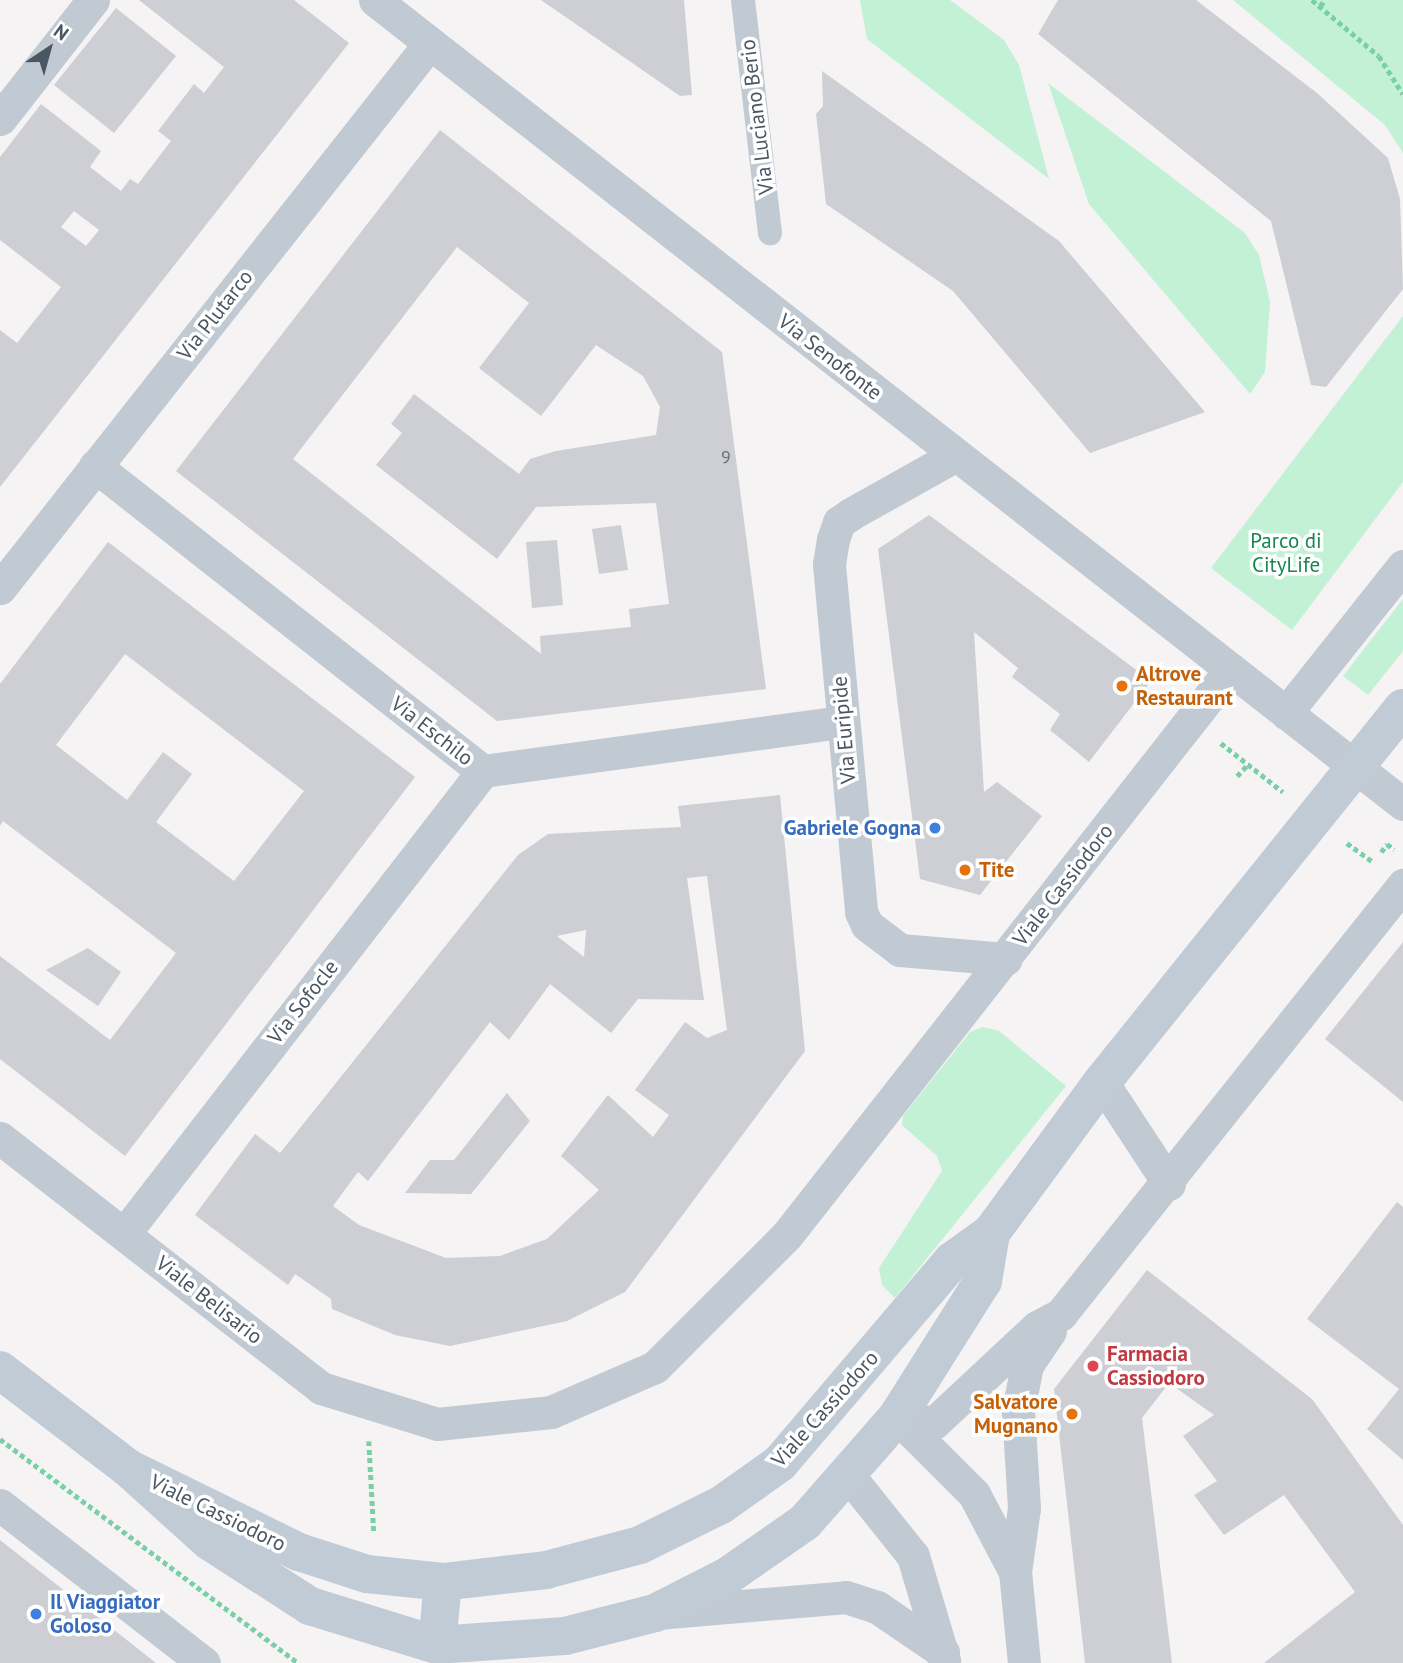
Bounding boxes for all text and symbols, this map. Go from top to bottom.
north arrow [14,14,84,84]
text: N [49,19,73,45]
street label: Via Luciano Berio [735,38,779,196]
street label: Via Plutarco [172,265,258,365]
street label: Via Senofonte [773,309,887,405]
house number: 9 [721,446,731,468]
park label: Parco di CityLife [1250,528,1322,578]
place label: Altrove Restaurant [1136,661,1233,711]
street label: Via Euripide [827,675,861,785]
marker: Altrove Restaurant [1114,678,1130,694]
street label: Via Eschilo [386,691,478,771]
place label: Gabriele Gogna [784,815,921,841]
street label: Viale Cassiodoro [1008,819,1118,951]
marker: Gabriele Gogna [927,820,943,836]
place label: Tite [979,857,1014,883]
marker: Tite [957,862,973,878]
street label: Via Sofocle [262,955,344,1049]
street label: Viale Belisario [151,1251,267,1349]
place label: Farmacia Cassiodoro [1107,1341,1205,1391]
street label: Viale Cassiodoro [766,1346,884,1472]
marker: Farmacia Cassiodoro [1085,1358,1101,1374]
place label: Salvatore Mugnano [973,1389,1058,1439]
marker: Salvatore Mugnano [1064,1406,1080,1422]
street label: Viale Cassiodoro [146,1469,290,1557]
place label: Il Viaggiator Goloso [50,1589,161,1639]
marker: Il Viaggiator Goloso [28,1606,44,1622]

